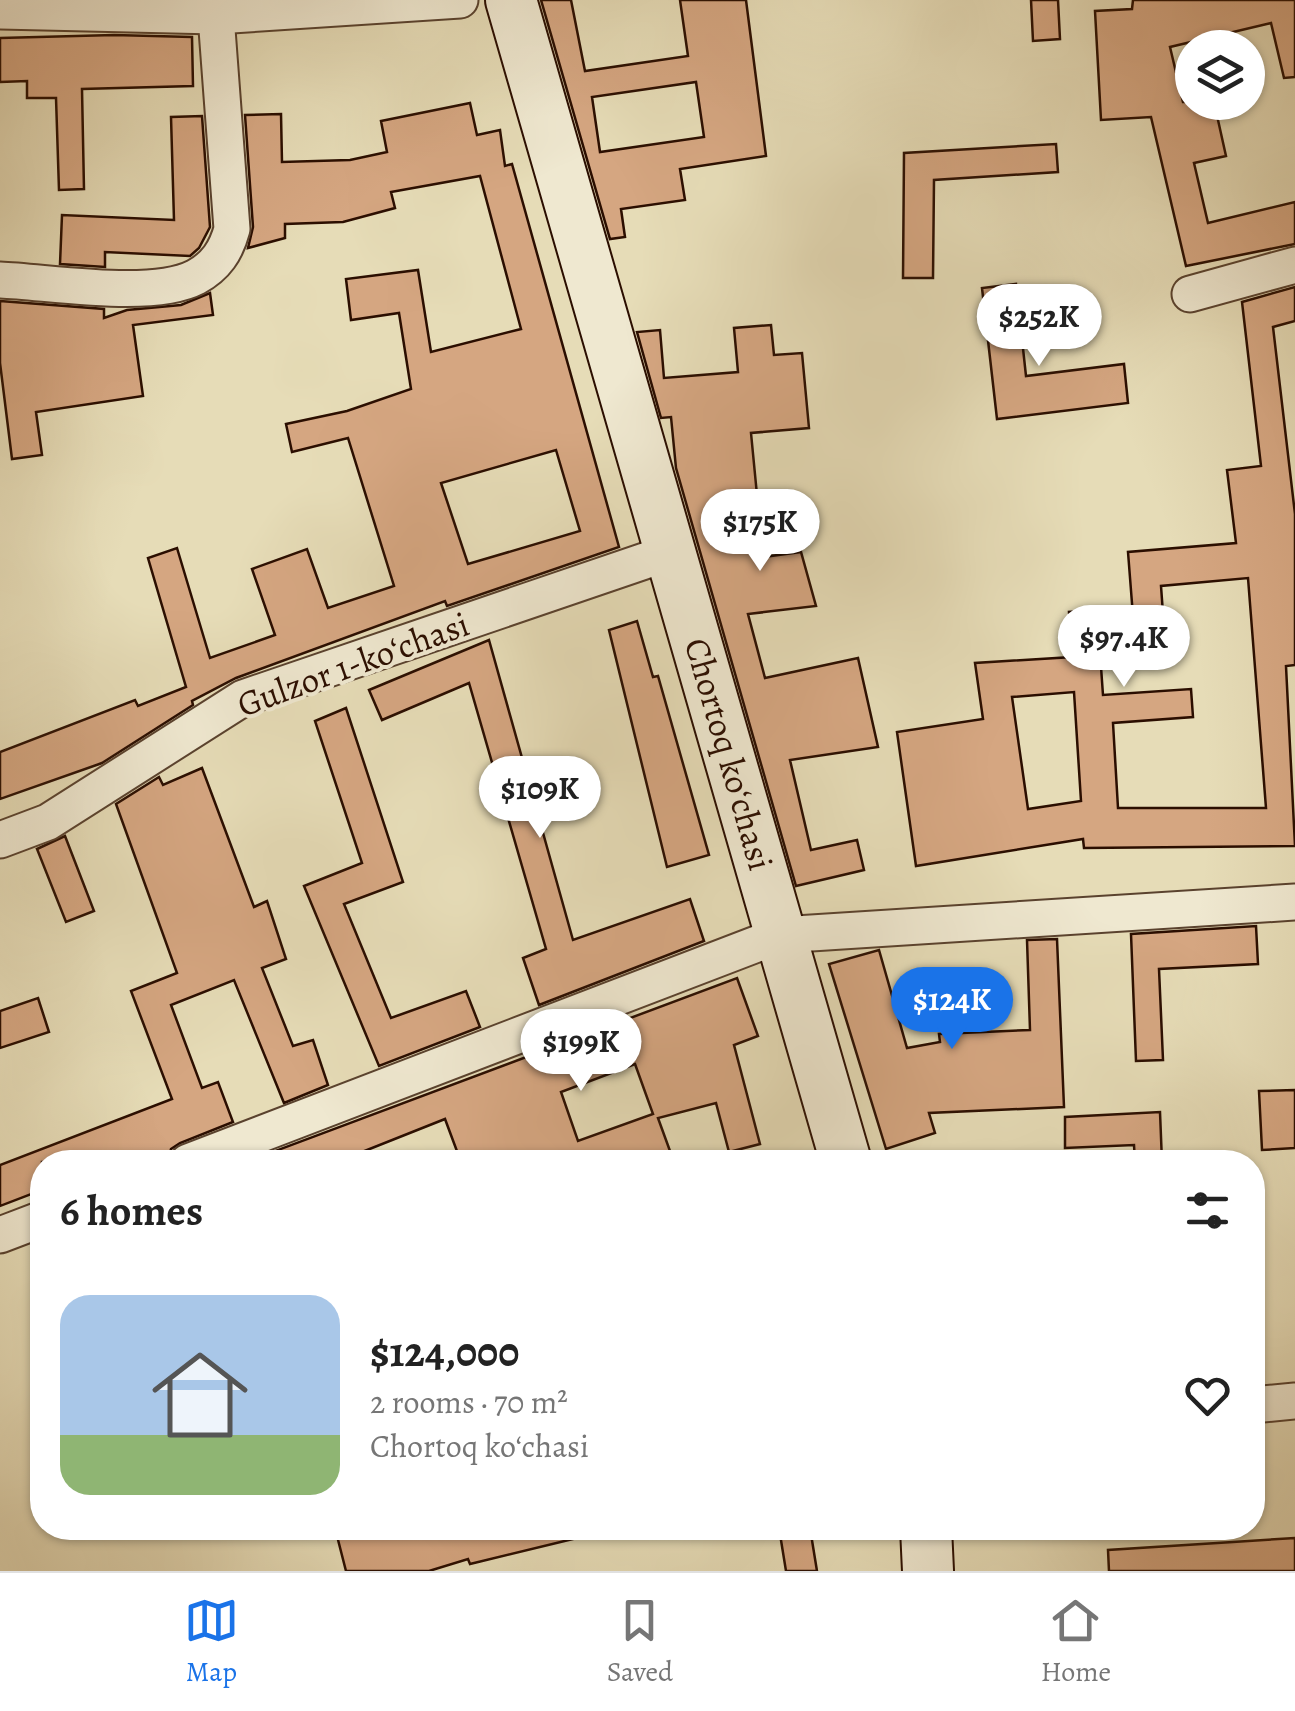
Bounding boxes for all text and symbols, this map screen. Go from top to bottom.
map controls [1175,30,1265,120]
button: layers [1175,30,1265,120]
pin: $252K [969,284,1109,369]
text: $252K [999,294,1079,338]
pin: $175K [690,489,830,574]
text: $175K [723,499,797,543]
street label: Gulzor 1-koʻchasi [230,600,476,728]
pin: $97.4K [1043,605,1205,690]
text: $97.4K [1080,615,1168,659]
street label: Chortoq koʻchasi [673,632,785,876]
pin: $109K [470,756,610,841]
text: $109K [501,766,579,810]
pin: $124K [882,967,1022,1052]
text: $124K [913,977,991,1021]
pin: $199K [511,1009,651,1094]
text: $199K [542,1019,620,1063]
text: 6 homes [60,1182,203,1239]
icon: filters [1180,1183,1235,1238]
text: $124,000 [370,1323,519,1380]
icon: home [140,1335,260,1455]
icon: heart [1180,1368,1235,1423]
text: 2 rooms · 70 m² [370,1380,568,1424]
text: Chortoq koʻchasi [370,1424,589,1468]
tab: Map [184,1593,239,1691]
tab: Saved [607,1593,673,1691]
tab: Home [1041,1593,1111,1691]

